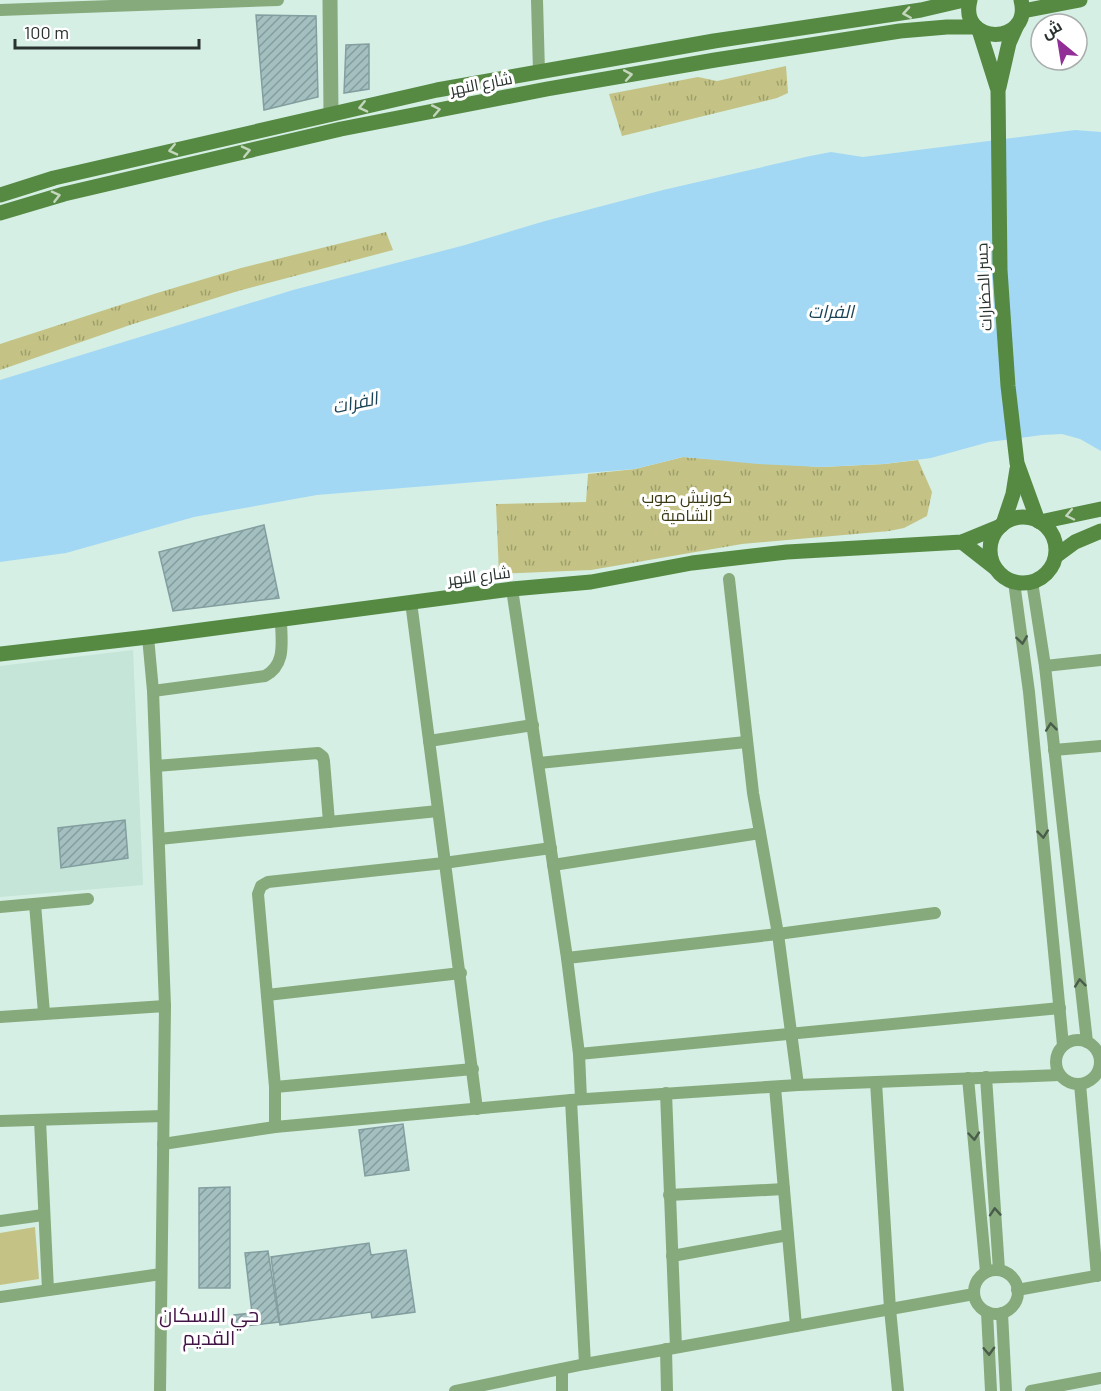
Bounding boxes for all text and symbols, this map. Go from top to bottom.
one-way arrow [902,6,912,18]
scale bar [15,12,200,50]
north arrow [1029,12,1089,72]
text: ش [1038,15,1065,43]
text: 100 m [24,21,69,43]
street label: شارع النهر [447,68,514,101]
one-way arrow [623,69,633,82]
one-way arrow [359,100,369,113]
one-way arrow [431,104,441,117]
one-way arrow [168,143,178,156]
one-way arrow [240,145,250,158]
one-way arrow [50,191,61,203]
street label: جسر الحضارات [971,242,996,332]
water label: الفرات [808,300,856,322]
water label: الفرات [330,386,382,418]
park label: كورنيش صوب الشامية [642,487,732,525]
one-way arrow [1066,508,1076,521]
street label: شارع النهر [446,562,512,591]
one-way arrow [1015,635,1027,645]
one-way arrow [1046,722,1058,732]
one-way arrow [1036,829,1049,838]
one-way arrow [1074,979,1087,988]
one-way arrow [967,1132,980,1141]
one-way arrow [989,1207,1002,1216]
district label: حي الاسكان القديم [159,1302,259,1352]
one-way arrow [983,1347,996,1356]

